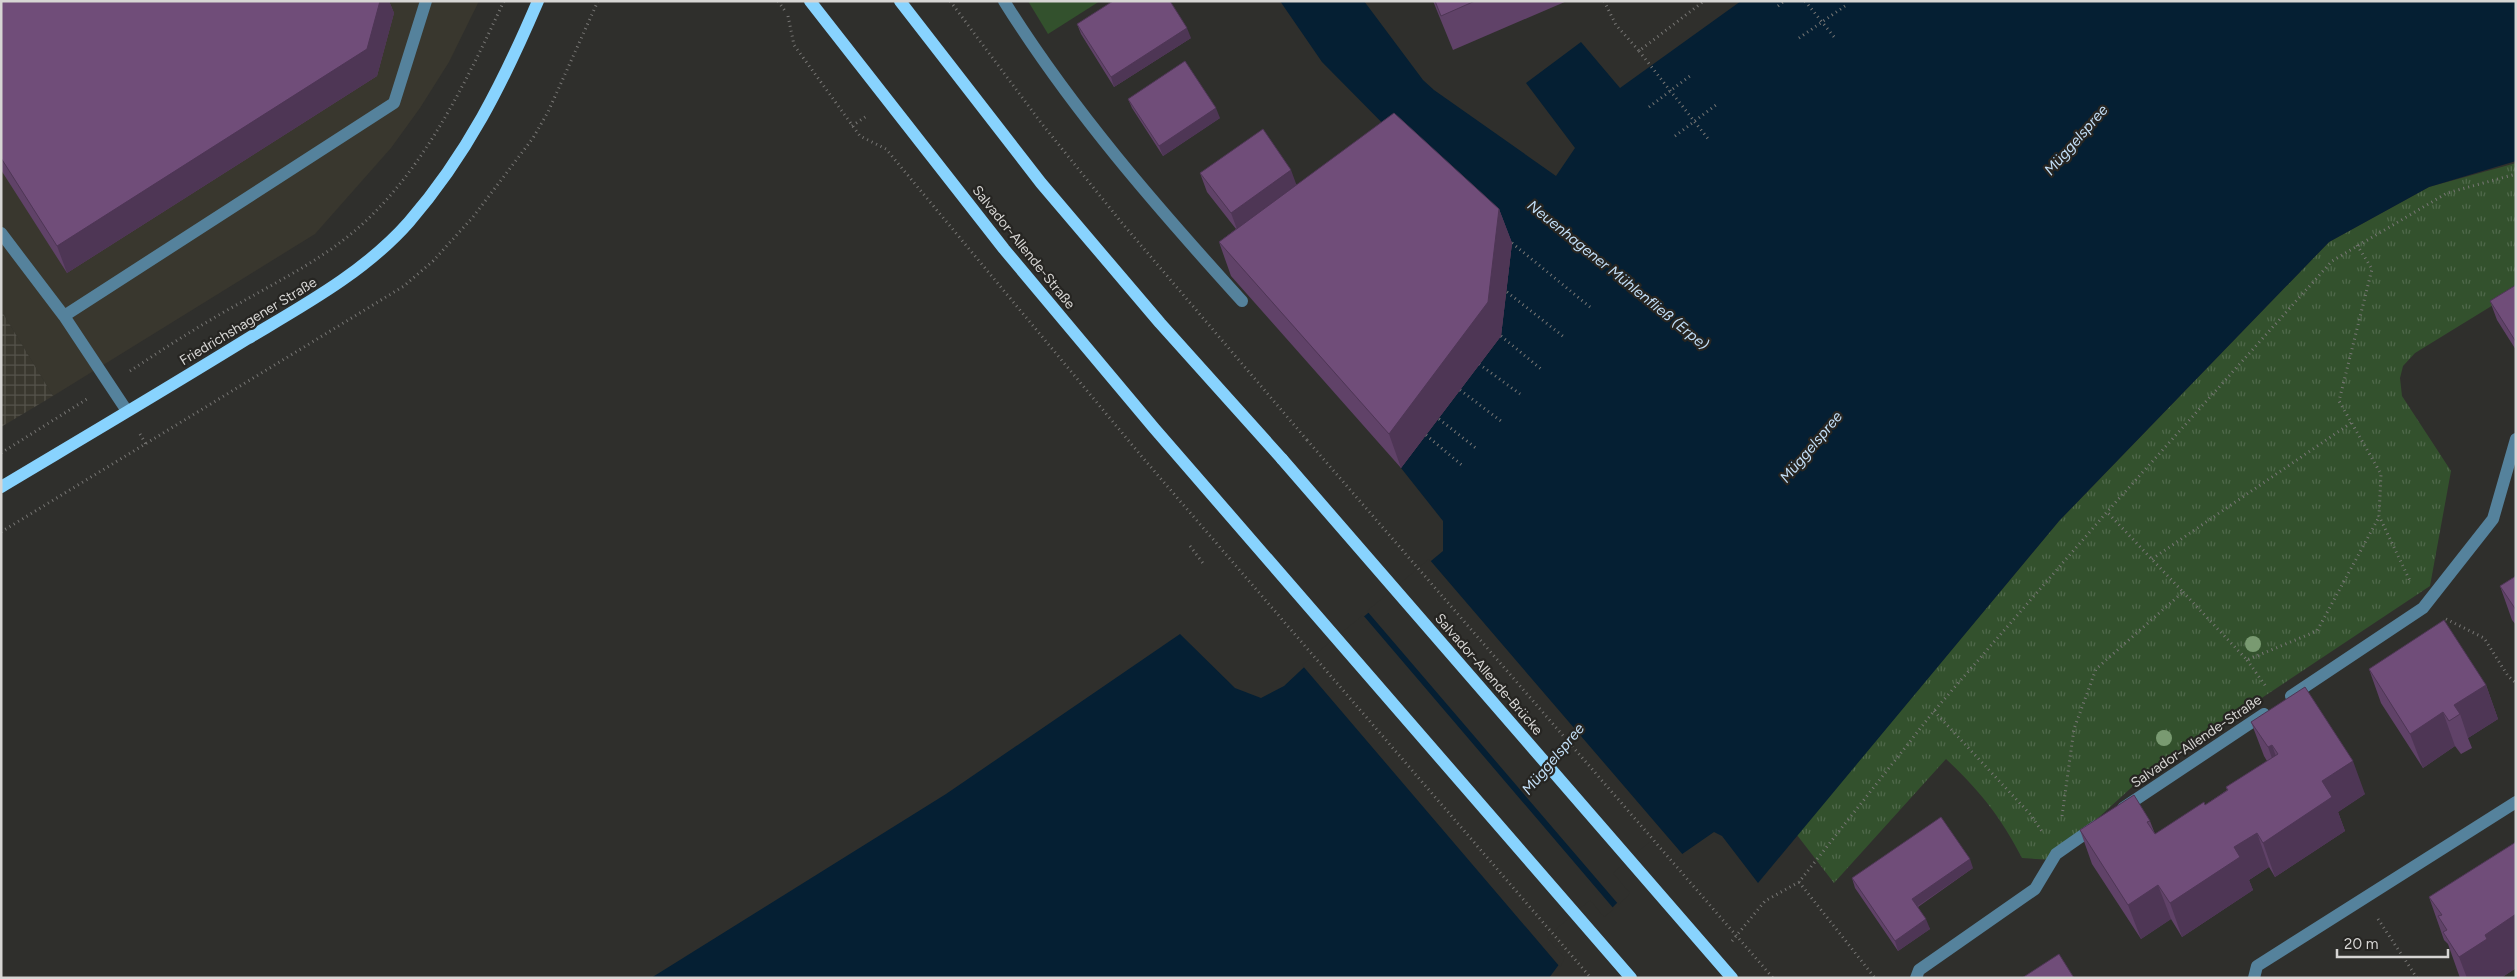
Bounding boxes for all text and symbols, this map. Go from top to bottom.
water label: Müggelspree [2040,101,2112,179]
street label: Salvador-Allende-Straße [969,182,1079,313]
water label: Neuenhagener Mühlenfließ (Erpe) [1524,196,1712,354]
street label: Friedrichshagener Straße [177,274,320,369]
water label: Müggelspree [1776,408,1846,486]
street label: Salvador-Allende-Brücke [1431,610,1546,739]
street label: Salvador-Allende-Straße [2128,691,2265,792]
water label: Müggelspree [1518,720,1588,798]
scale bar [2337,926,2448,958]
text: 20 m [2344,935,2378,953]

